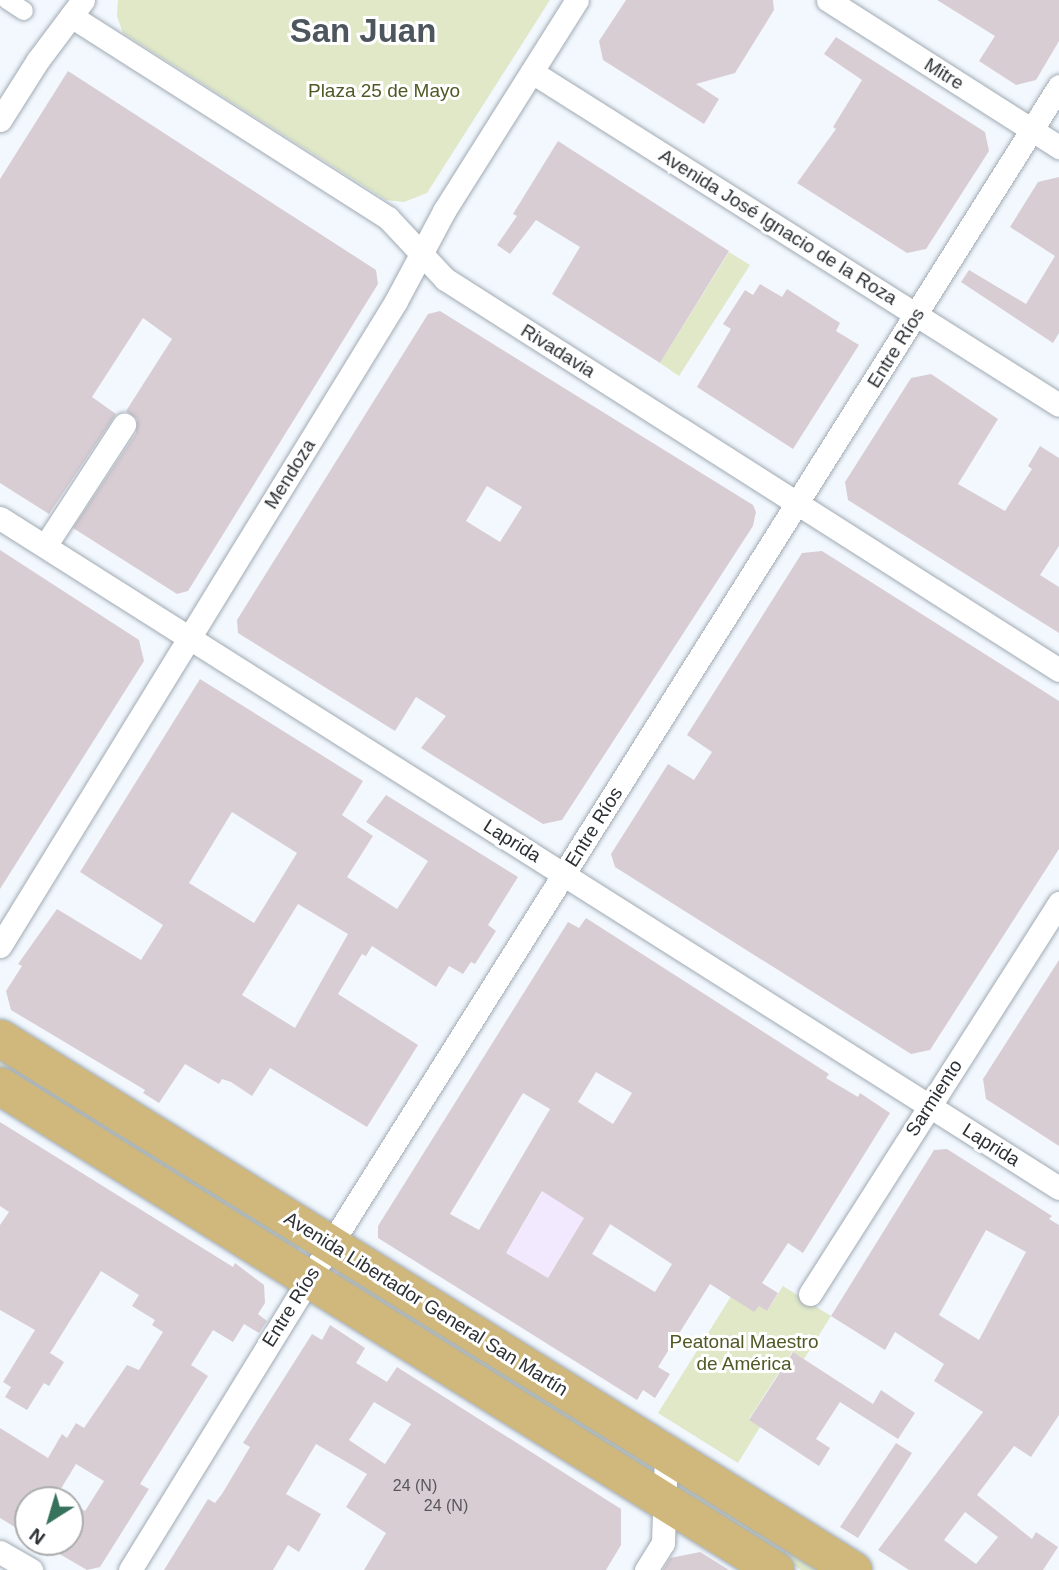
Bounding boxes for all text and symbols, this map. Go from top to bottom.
district label: San Juan [290,11,436,51]
street label: Mitre [920,53,968,95]
park label: Plaza 25 de Mayo [308,80,460,102]
street label: Avenida José Ignacio de la Roza [655,144,901,310]
street label: Entre Ríos [863,304,929,392]
street label: Rivadavia [517,319,599,383]
street label: Mendoza [260,435,320,513]
street label: Entre Ríos [561,783,627,871]
street label: Laprida [479,815,545,867]
street label: Sarmiento [901,1055,967,1141]
street label: Laprida [958,1119,1024,1171]
street label: Avenida Libertador General San Martín [280,1207,572,1401]
street label: Entre Ríos [258,1263,324,1351]
park label: Peatonal Maestro de América [670,1331,818,1375]
house number: 24 (N) [393,1476,437,1496]
north arrow [14,1486,84,1556]
house number: 24 (N) [424,1496,468,1516]
text: N [25,1524,49,1549]

